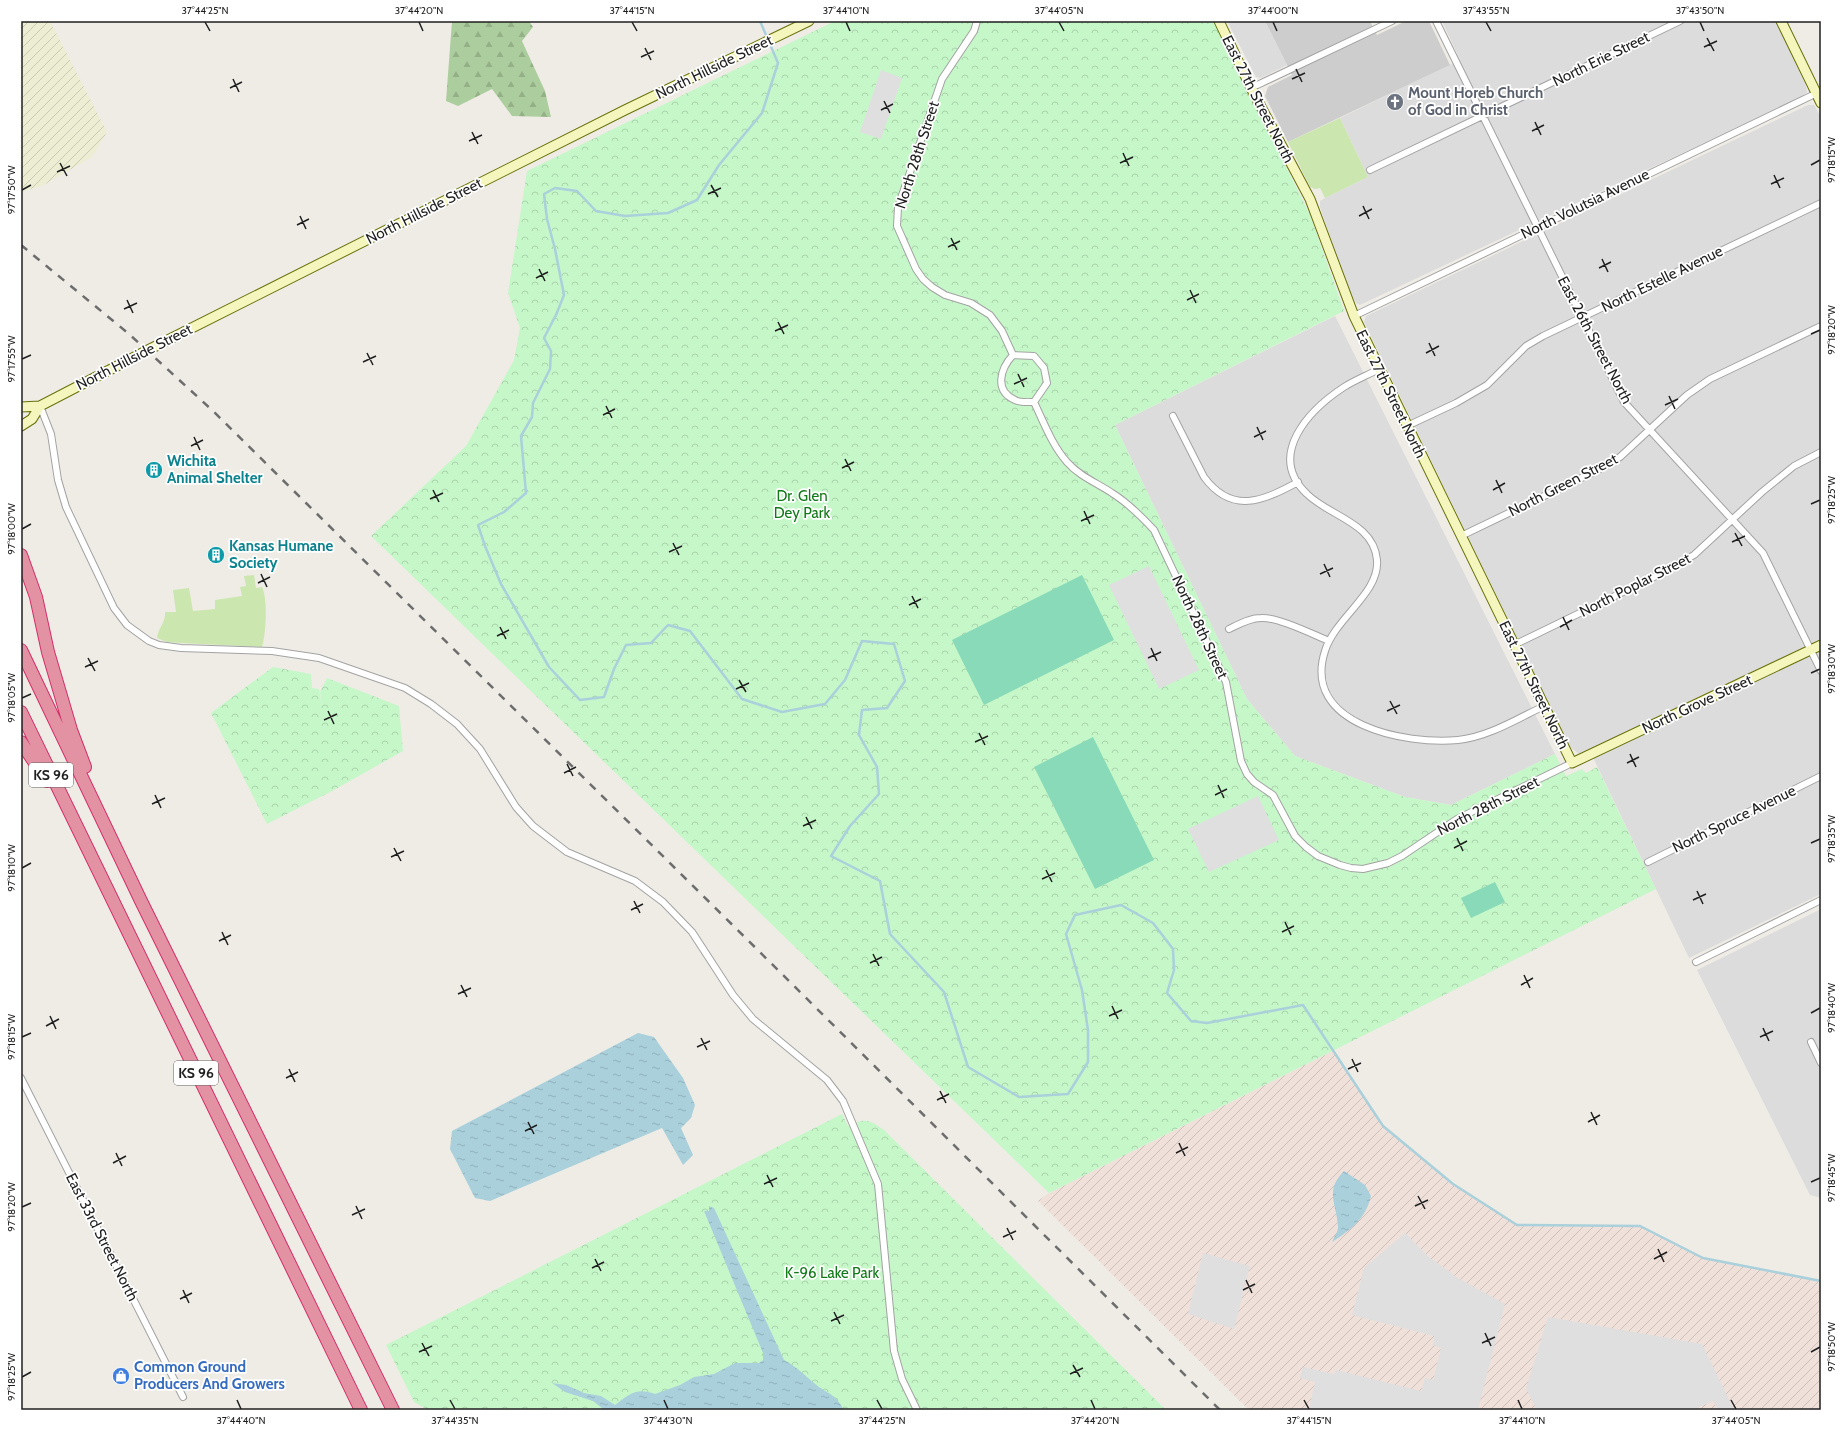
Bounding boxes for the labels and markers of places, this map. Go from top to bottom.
place label: Mount Horeb Church of God in Christ [1408,84,1543,119]
church icon: Mount Horeb Church of God in Christ [1385,92,1405,112]
place label: Wichita Animal Shelter [167,452,262,487]
building icon: Wichita Animal Shelter [144,460,164,480]
place label: Kansas Humane Society [229,537,333,572]
building icon: Kansas Humane Society [206,545,226,565]
place label: Common Ground Producers And Growers [134,1358,285,1393]
shop icon: Common Ground Producers And Growers [111,1366,131,1386]

